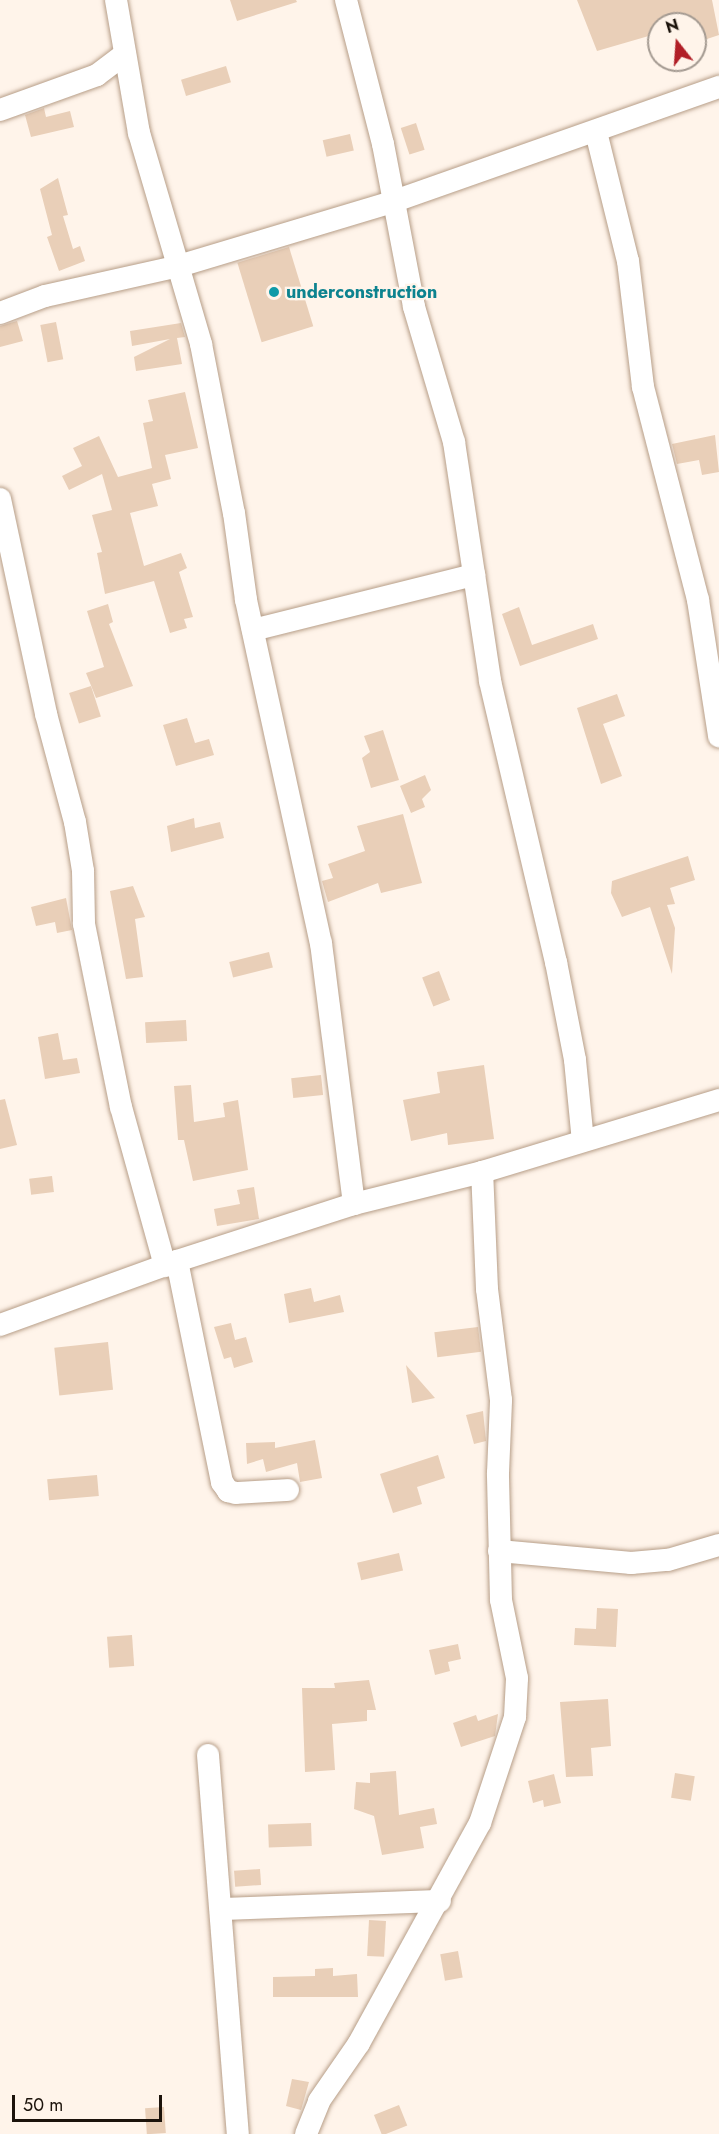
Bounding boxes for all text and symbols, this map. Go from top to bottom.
north arrow [647,12,707,72]
text: N [663,13,682,39]
place label: underconstruction [286,281,437,303]
marker: underconstruction [267,285,281,299]
scale bar [15,2083,165,2121]
text: 50 m [23,2092,63,2118]

